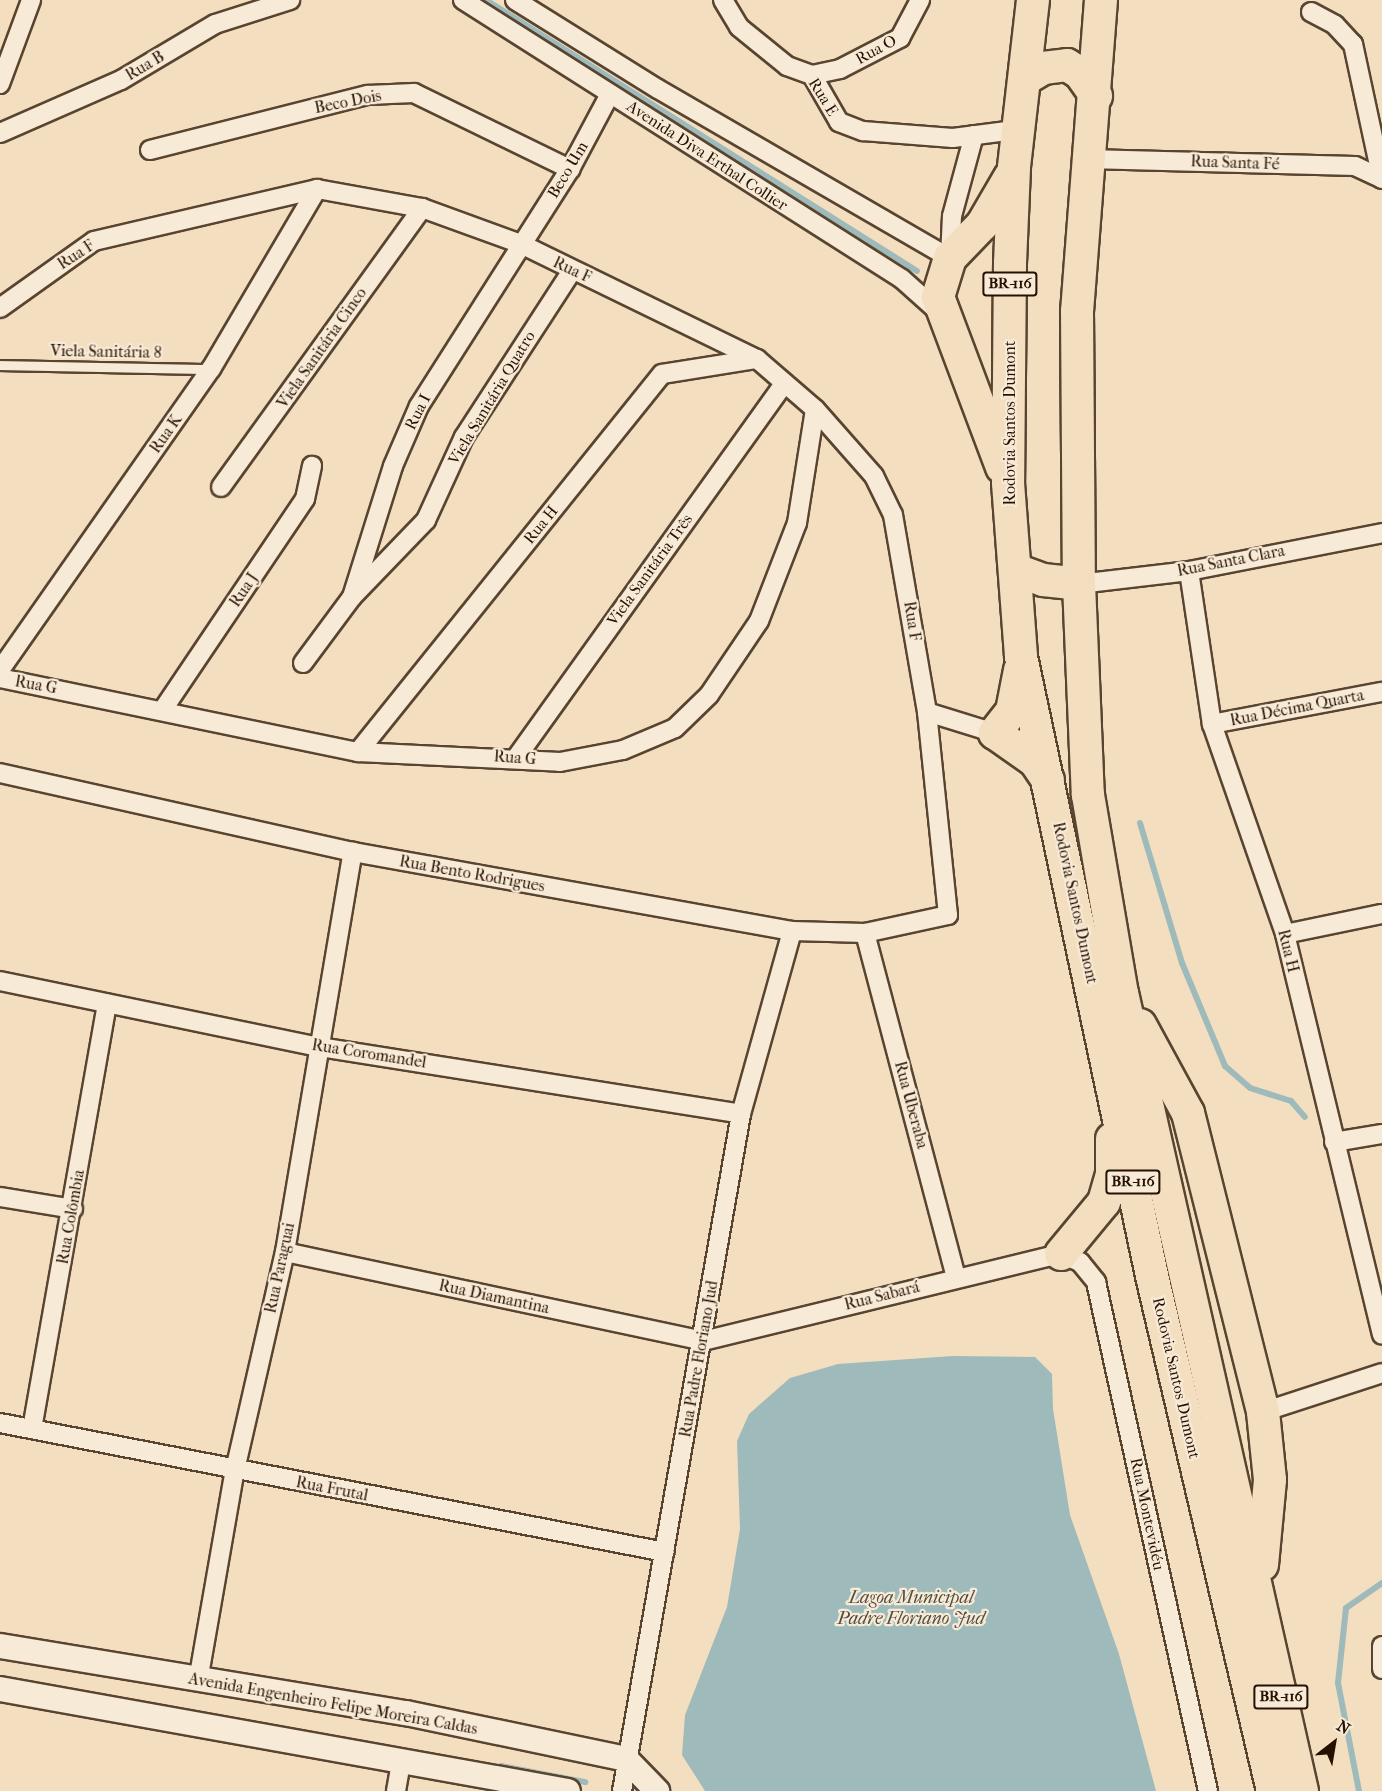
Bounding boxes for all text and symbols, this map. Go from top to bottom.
street label: Rua O [852,31,900,69]
street label: Rua B [122,47,168,85]
street label: Rua E [804,75,842,119]
street label: Beco Dois [313,86,383,118]
street label: Avenida Diva Erthal Collier [623,97,791,215]
street label: Beco Um [544,138,592,202]
street label: Rua Santa Fé [1190,152,1280,174]
street label: Rua F [54,236,98,274]
street label: Rua F [550,253,594,287]
road number: BR-116 [982,272,1038,296]
street label: Viela Sanitária Cinco [273,284,371,412]
street label: Viela Sanitária Quatro [445,328,539,468]
street label: Rodovia Santos Dumont [1000,340,1020,506]
street label: Viela Sanitária 8 [50,341,162,363]
street label: Rua I [401,391,435,433]
street label: Rua K [146,411,186,457]
street label: Rua H [520,502,562,548]
street label: Viela Sanitária Três [603,510,697,630]
street label: Rua Santa Clara [1175,541,1287,581]
street label: Rua J [226,569,262,611]
street label: Rua F [899,600,925,642]
street label: Rua G [13,672,59,698]
street label: Rua Décima Quarta [1228,686,1366,730]
street label: Rua G [493,747,537,769]
street label: Rodovia Santos Dumont [1048,820,1102,986]
street label: Rua Bento Rodrigues [398,852,546,896]
street label: Rua H [1273,927,1303,975]
street label: Rua Coromandel [310,1035,428,1073]
street label: Rua Uberaba [890,1059,932,1151]
street label: Rua Colômbia [53,1168,89,1266]
road number: BR-116 [1104,1170,1162,1194]
street label: Rua Paraguai [261,1221,299,1315]
street label: Rua Diamantina [437,1276,551,1318]
street label: Rua Sabará [842,1277,922,1315]
street label: Rua Padre Floriano Jud [676,1279,722,1439]
street label: Rodovia Santos Dumont [1148,1295,1204,1461]
street label: Rua Montevidéu [1126,1456,1168,1572]
street label: Rua Frutal [294,1473,370,1505]
water label: Lagoa Municipal Padre Floriano Jud [837,1588,985,1630]
street label: Avenida Engenheiro Felipe Moreira Caldas [187,1669,479,1739]
road number: BR-116 [1252,1685,1310,1709]
north arrow [1304,1713,1364,1773]
text: N [1333,1716,1354,1738]

